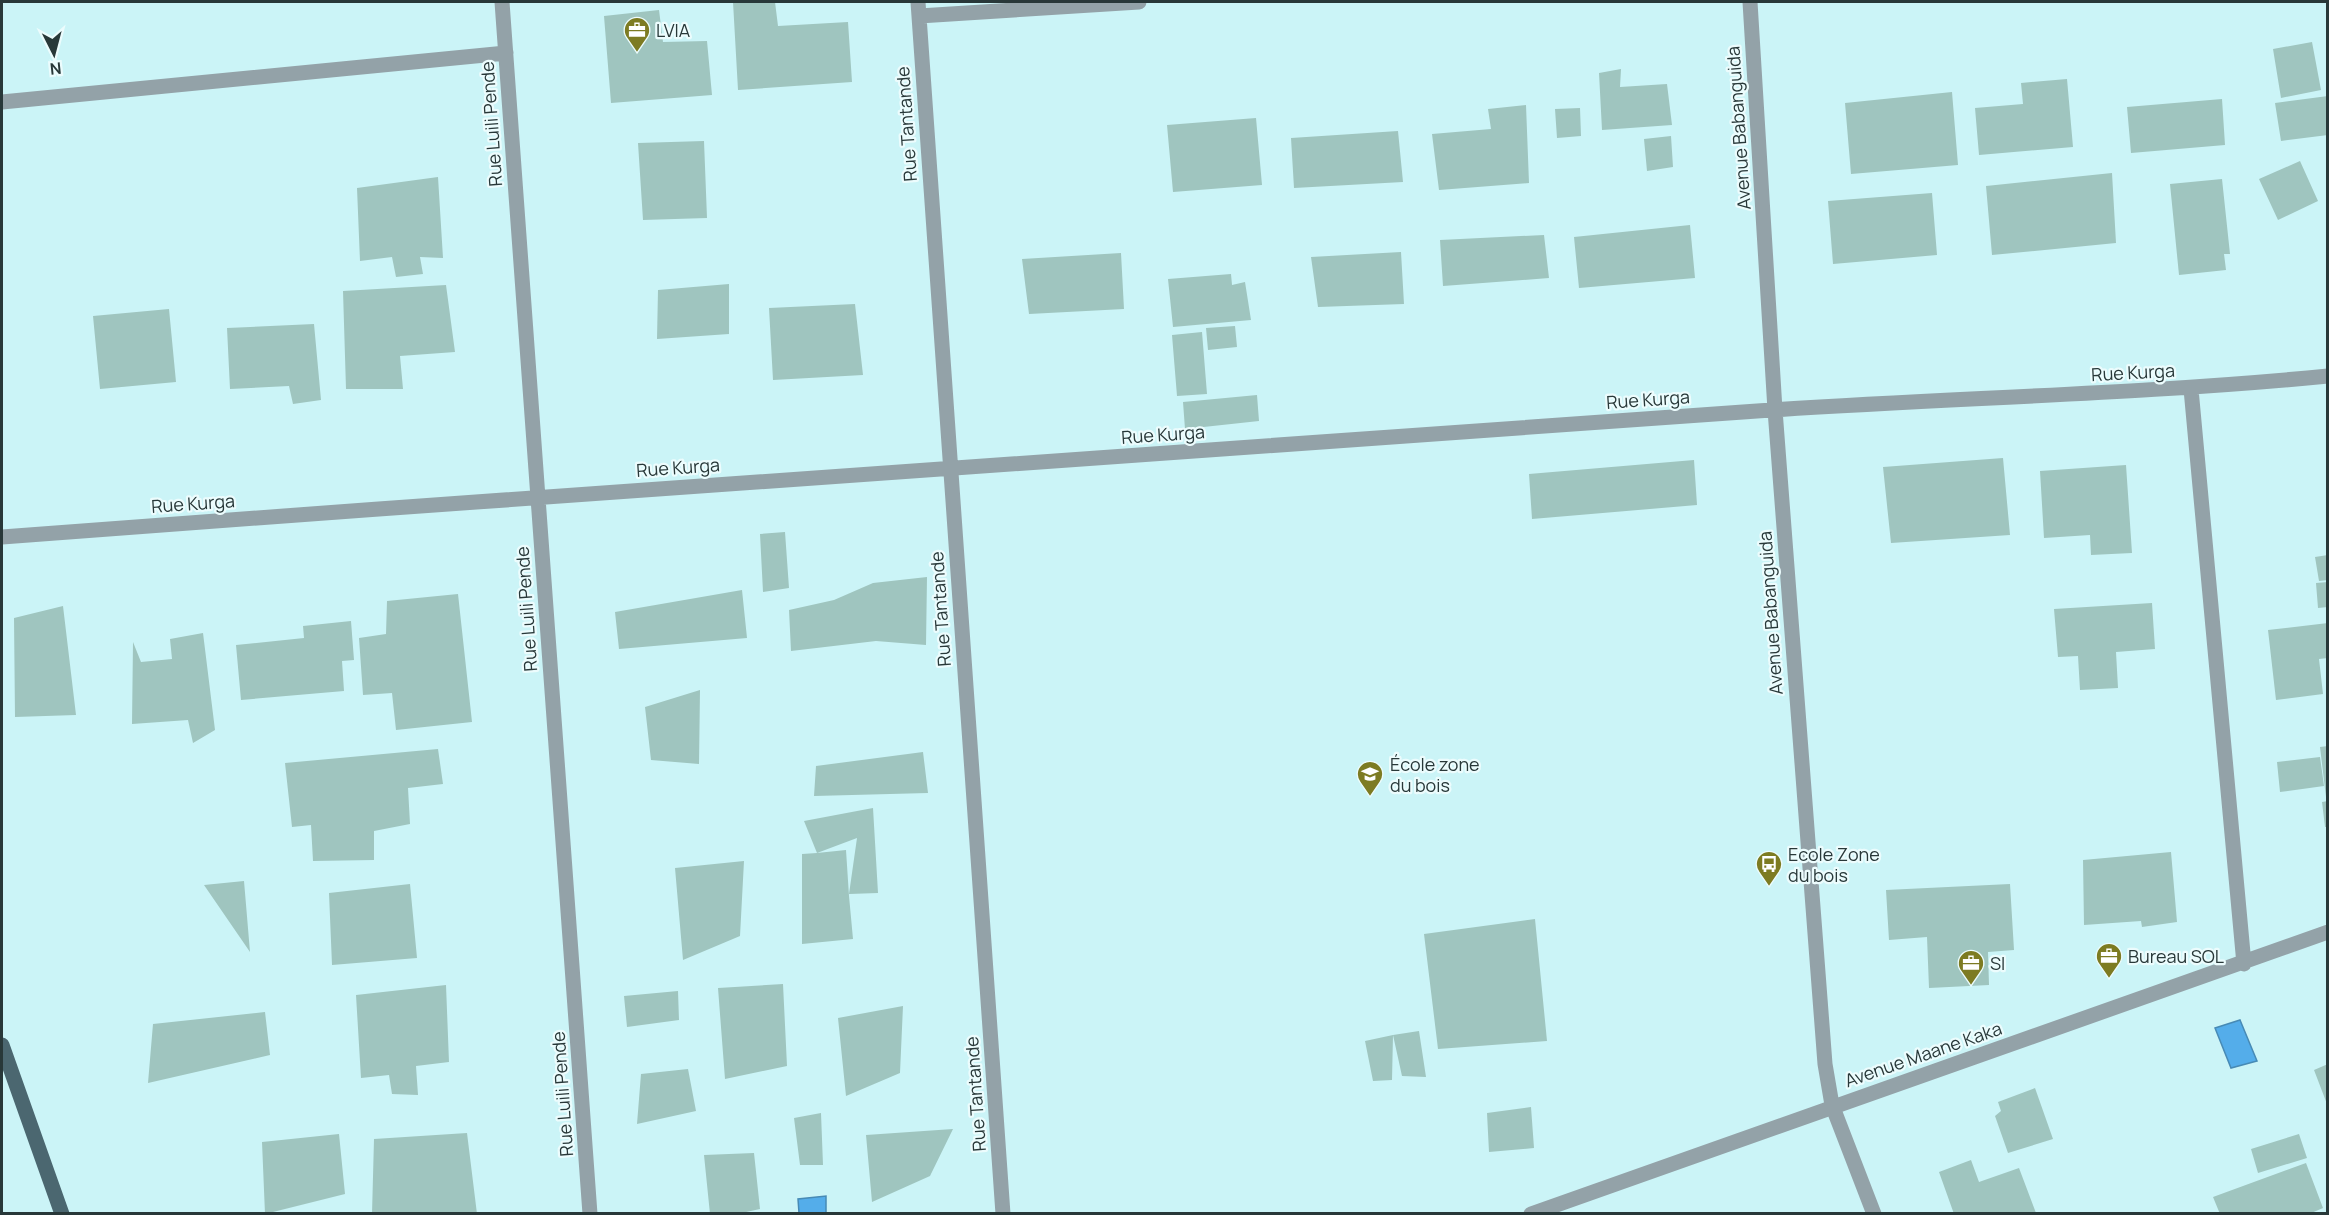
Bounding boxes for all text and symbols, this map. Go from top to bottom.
office icon: LVIA [622,15,652,53]
place label: LVIA [656,18,691,42]
north arrow [24,24,84,84]
street label: Avenue Babanguida [1720,45,1756,211]
text: N [49,57,62,80]
street label: Rue Luili Pende [475,61,507,187]
street label: Rue Tantande [890,66,922,182]
street label: Rue Kurga [2091,358,2175,386]
street label: Rue Kurga [1605,384,1691,414]
street label: Rue Kurga [1120,419,1206,449]
street label: Rue Kurga [635,452,721,482]
street label: Rue Kurga [150,488,236,518]
street label: Avenue Babanguida [1752,530,1788,696]
street label: Rue Luili Pende [510,546,542,672]
street label: Rue Tantande [924,551,956,667]
place label: École zone du bois [1390,752,1480,797]
school or university icon: École zone du bois [1355,759,1385,797]
place label: Ecole Zone du bois [1788,842,1880,887]
bus stop icon: Ecole Zone du bois [1754,849,1784,887]
office icon: Bureau SOL [2094,941,2124,979]
place label: Bureau SOL [2128,944,2224,968]
office icon: SI [1956,948,1986,986]
place label: SI [1990,951,2005,975]
street label: Avenue Maane Kaka [1841,1016,2005,1092]
street label: Rue Luili Pende [546,1031,578,1157]
street label: Rue Tantande [959,1036,991,1152]

